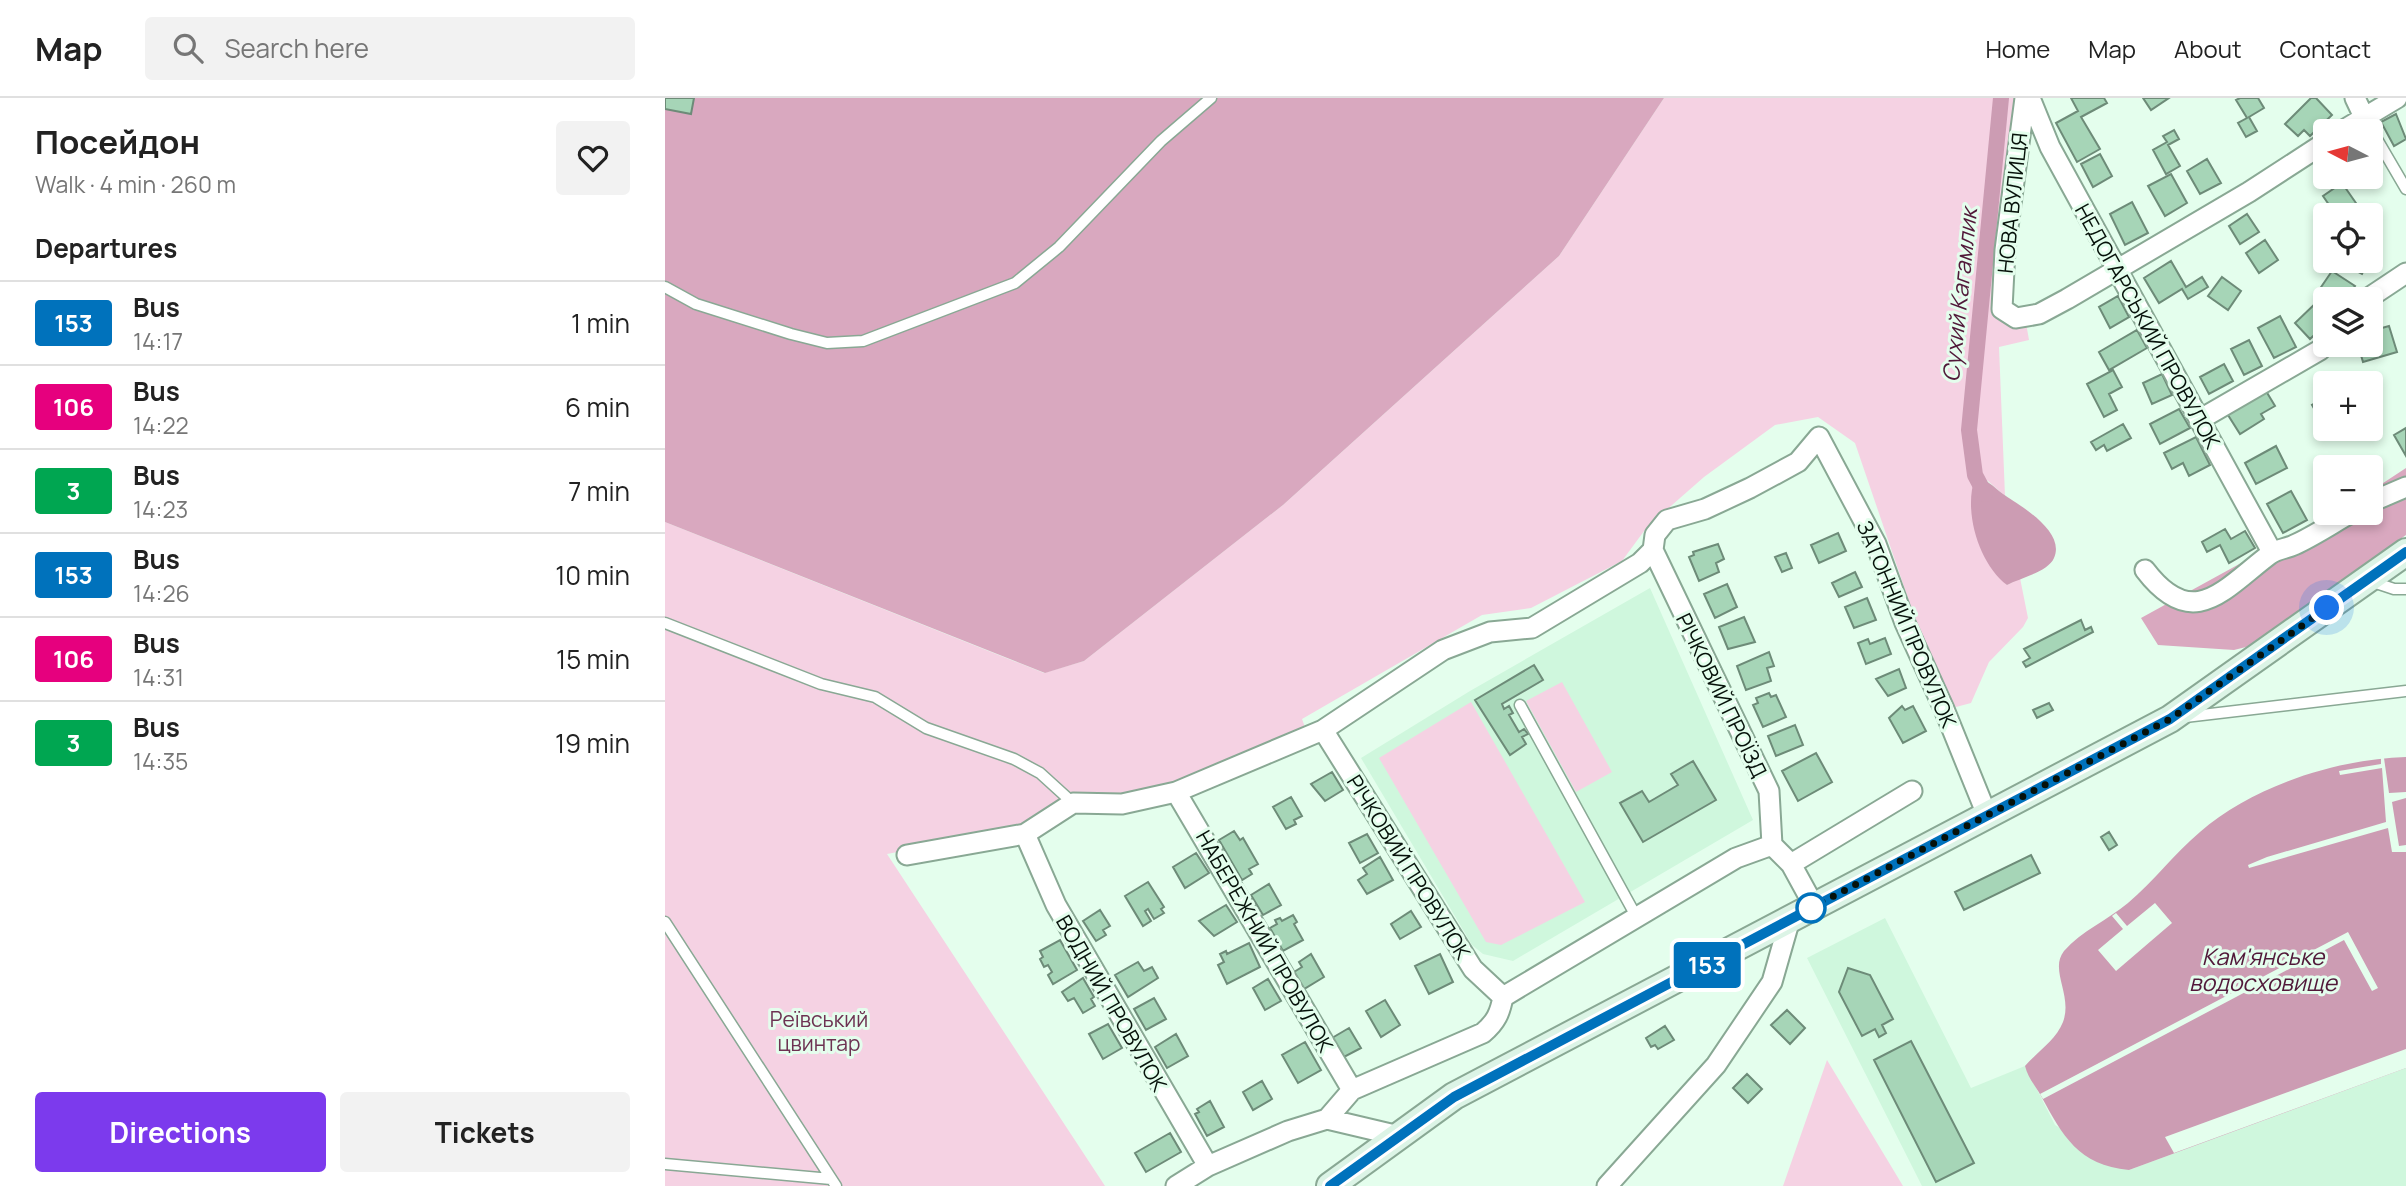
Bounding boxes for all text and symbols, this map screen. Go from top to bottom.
search box [145,17,635,80]
text: Map [35,26,103,71]
icon: search [169,29,207,67]
text: Search here [225,30,369,66]
text: Home [1985,32,2050,65]
text: Map [2088,32,2136,65]
text: About [2174,32,2242,65]
text: Contact [2280,32,2371,65]
text: Посейдон [35,119,200,164]
north arrow [2313,119,2383,189]
map controls [2313,119,2383,525]
button: heart [556,121,630,195]
street label: НОВА ВУЛИЦЯ [1991,131,2033,275]
text: Walk · 4 min · 260 m [35,168,236,200]
street label: НЕДОГАРСЬКИЙ ПРОВУЛОК [2069,199,2227,454]
water label: Сухий Кагамлик [1934,203,1984,383]
button: locate [2313,203,2383,273]
text: Departures [35,230,177,266]
button: layers [2313,287,2383,357]
text: Bus [133,289,180,325]
text: 1 min [571,305,630,341]
text: 153 [54,306,93,339]
text: 14:17 [133,325,183,357]
button: + [2313,371,2383,441]
text: Bus [133,373,180,409]
text: 6 min [565,389,630,425]
text: 106 [53,390,94,423]
text: 14:22 [133,409,189,441]
button: − [2313,455,2383,525]
text: Bus [133,457,180,493]
text: 7 min [568,473,630,509]
text: 3 [67,474,80,507]
text: 14:23 [133,493,188,525]
street label: ЗАТОННИЙ ПРОВУЛОК [1851,516,1964,732]
text: Bus [133,541,180,577]
text: 10 min [555,557,630,593]
text: 153 [54,558,93,591]
text: 14:26 [133,577,190,609]
your location [2309,590,2344,625]
street label: РІЧКОВИЙ ПРОЇЗД [1670,608,1774,782]
text: Bus [133,625,180,661]
text: 15 min [556,641,630,677]
text: 106 [53,642,94,675]
text: 14:31 [133,661,184,693]
text: Bus [133,709,180,745]
text: 19 min [555,725,630,761]
text: 3 [67,726,80,759]
text: 14:35 [133,745,188,777]
street label: РІЧКОВИЙ ПРОВУЛОК [1341,769,1477,965]
street label: НАБЕРЕЖНИЙ ПРОВУЛОК [1190,825,1340,1057]
unlabelled marker [1796,893,1826,923]
street label: ВОДНИЙ ПРОВУЛОК [1050,910,1174,1097]
water label: Кам'янське водосховище [2189,940,2338,998]
line badge: 153 [1667,942,1747,988]
text: 153 [1688,948,1726,981]
park label: Реївський цвинтар [770,1005,868,1057]
button: Directions [35,1092,326,1172]
button: Tickets [340,1092,630,1172]

